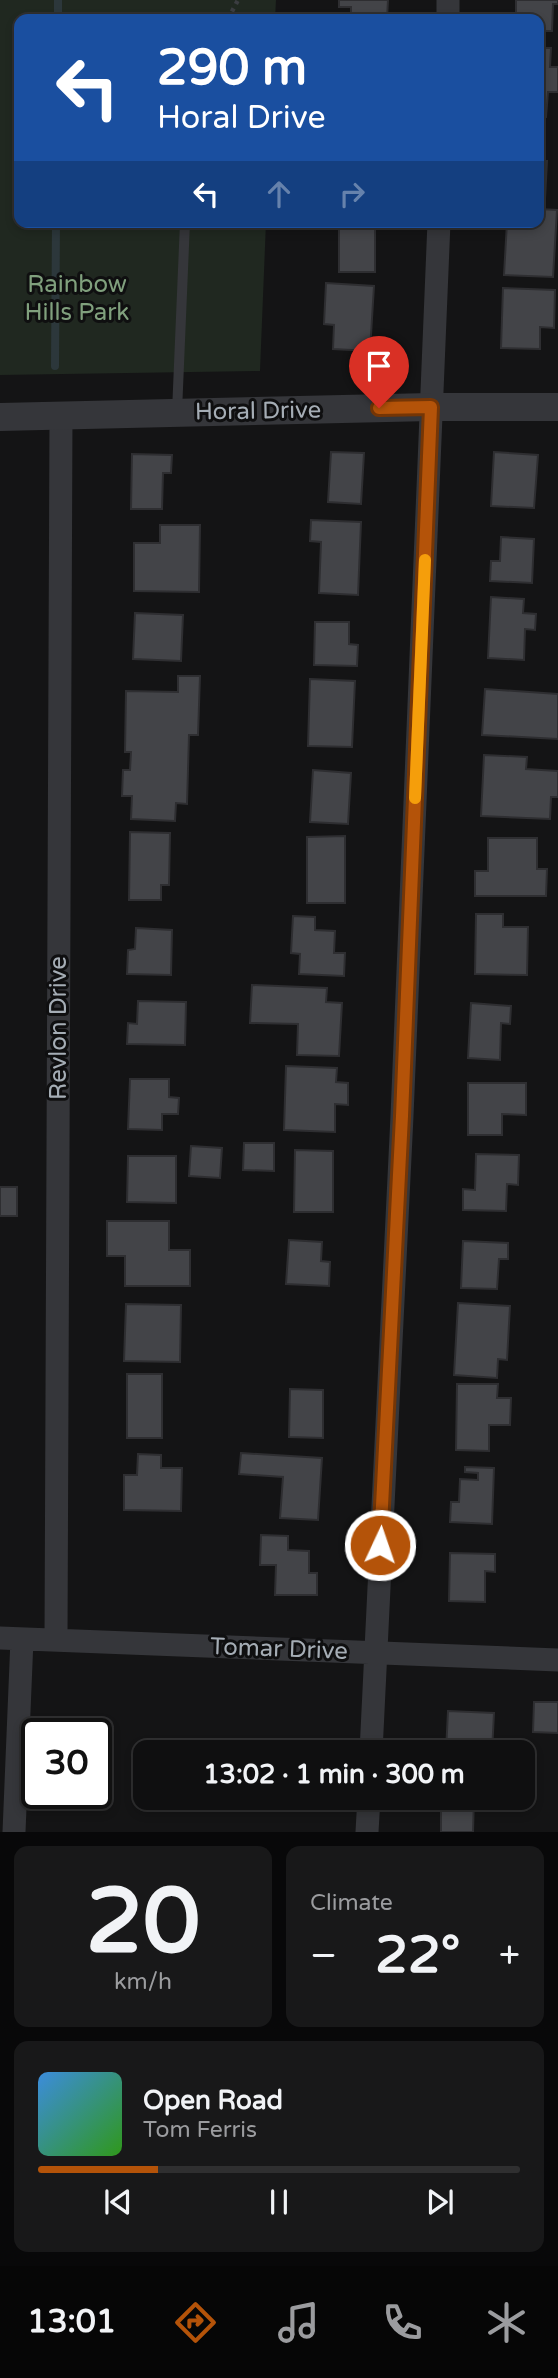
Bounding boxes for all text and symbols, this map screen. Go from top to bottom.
text: 290 m [157,39,307,98]
icon: left [42,42,133,133]
text: Horal Drive [157,99,326,137]
icon: left [187,175,225,213]
icon: ahead [260,175,298,213]
icon: right [333,175,371,213]
park label: Rainbow Hills Park [25,270,129,327]
pin [349,336,409,408]
icon: arrive [360,347,398,385]
street label: Horal Drive [195,395,321,427]
street label: Revlon Drive [44,956,73,1100]
position arrow [343,1508,417,1582]
street label: Tomar Drive [210,1632,348,1666]
speed limit sign: 30 [21,1718,112,1809]
text: 13:02 · 1 min · 300 m [203,1759,465,1790]
text: 20 [86,1867,200,1977]
text: Climate [310,1889,393,1917]
text: 22° [375,1924,460,1987]
text: − [310,1933,337,1979]
text: + [499,1933,520,1979]
text: km/h [114,1968,172,1996]
text: Open Road [143,2085,283,2116]
text: Tom Ferris [143,2116,257,2144]
icon: previous [99,2183,137,2221]
icon: pause [260,2183,298,2221]
icon: next [421,2183,459,2221]
icon: directions [171,2298,220,2347]
icon: music [274,2298,323,2347]
icon: phone [378,2298,427,2347]
icon: climate [482,2298,531,2347]
text: 13:01 [27,2303,116,2341]

